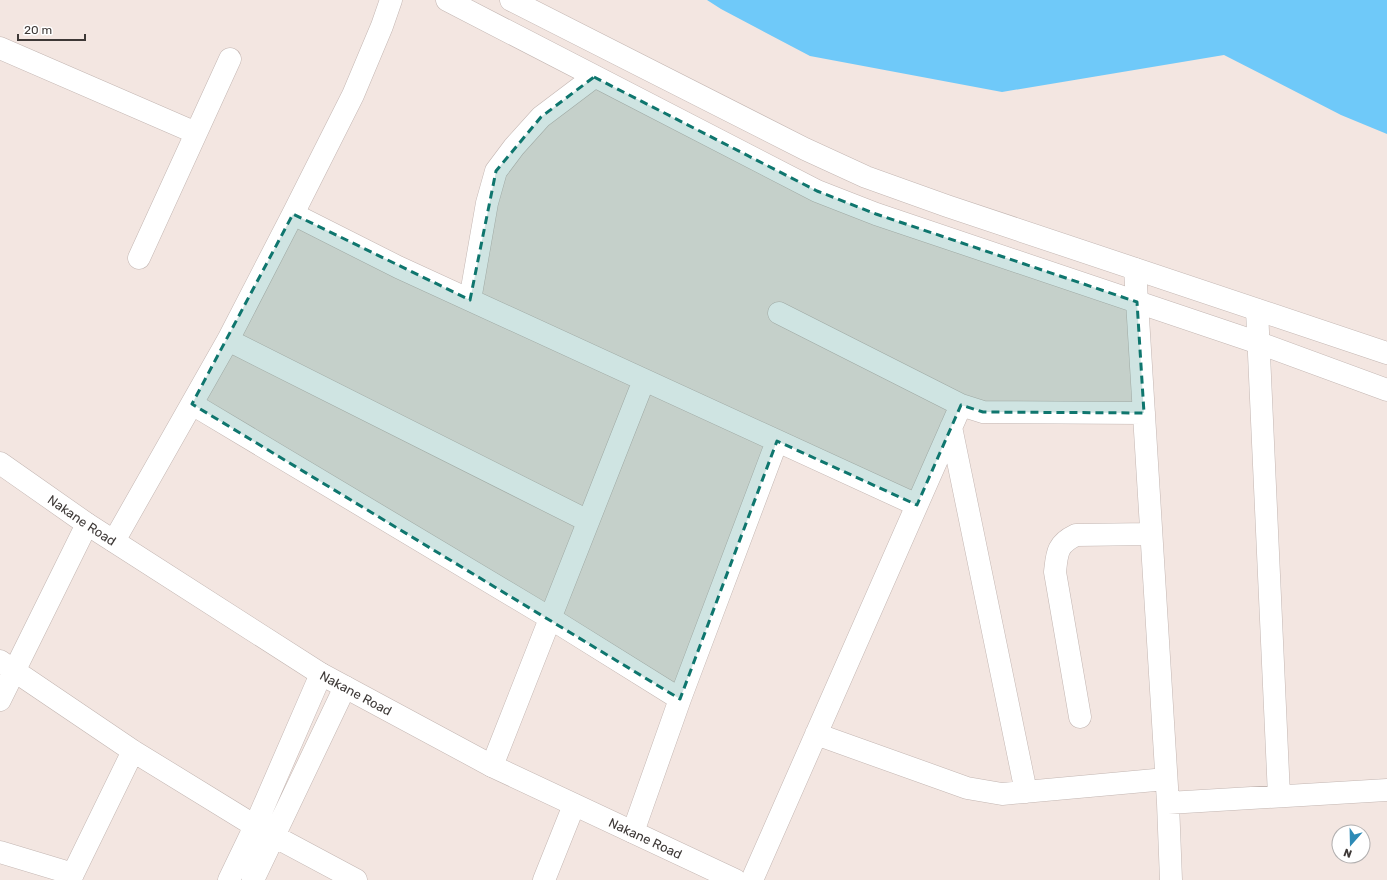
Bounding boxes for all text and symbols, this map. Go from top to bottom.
scale bar [18,16,85,42]
text: 20 m [24,23,52,37]
street label: Nakane Road [45,492,119,548]
street label: Nakane Road [318,667,394,718]
street label: Nakane Road [607,814,685,862]
north arrow [1331,824,1371,864]
text: N [1342,845,1354,860]

